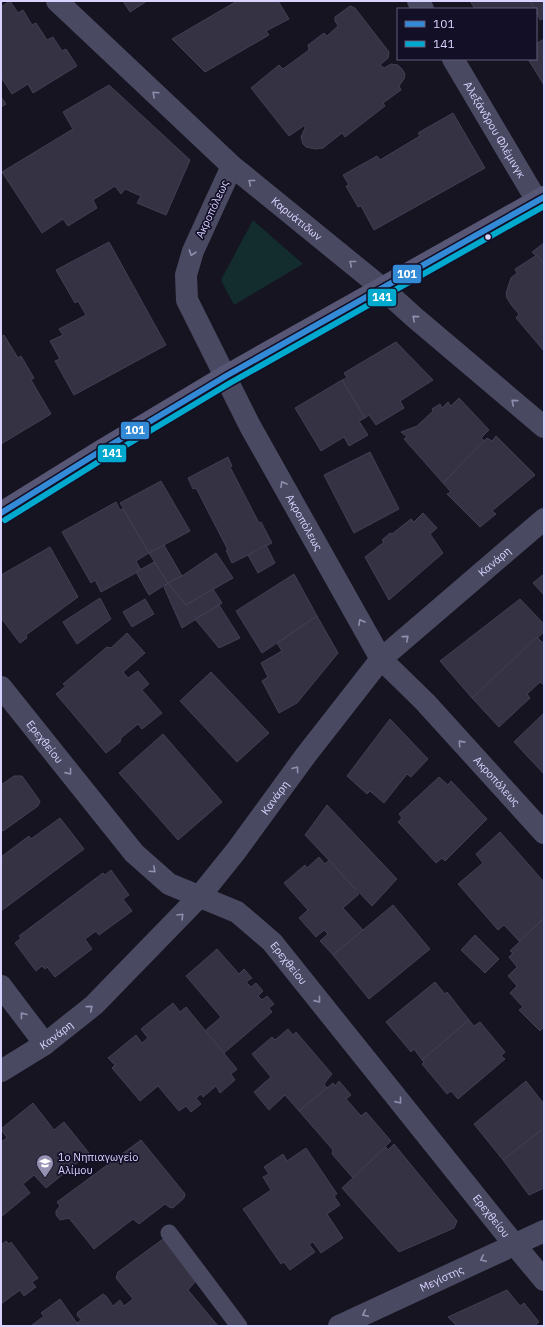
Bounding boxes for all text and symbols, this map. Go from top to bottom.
legend [397,8,537,60]
text: 101 [433,16,455,31]
text: 141 [433,36,455,51]
street label: Αλεξάνδρου Φλέμινγκ [461,79,529,181]
one-way arrow [152,91,160,99]
street label: Ακροπόλεως [192,178,232,240]
one-way arrow [248,179,255,186]
street label: Καρυάτιδων [268,194,325,244]
unlabelled marker [483,232,493,242]
one-way arrow [189,249,197,256]
one-way arrow [349,261,356,268]
line badge: 101 [392,264,422,284]
text: 101 [397,267,417,281]
line badge: 141 [367,288,397,307]
text: 141 [372,290,392,304]
one-way arrow [413,316,420,323]
one-way arrow [512,400,519,407]
line badge: 101 [120,421,150,440]
text: 101 [125,423,145,437]
line badge: 141 [97,444,127,463]
text: 141 [102,446,122,460]
one-way arrow [281,481,288,488]
street label: Ακροπόλεως [283,492,326,553]
street label: Κανάρη [475,544,514,580]
one-way arrow [358,619,365,626]
one-way arrow [401,635,409,643]
street label: Ερεχθείου [23,717,66,766]
one-way arrow [459,740,466,747]
street label: Ακροπόλεως [471,753,523,809]
one-way arrow [64,767,71,775]
one-way arrow [291,767,298,774]
street label: Κανάρη [258,778,292,817]
one-way arrow [149,866,156,873]
one-way arrow [176,913,184,921]
street label: Ερεχθείου [267,939,310,987]
one-way arrow [313,995,320,1002]
one-way arrow [86,1006,93,1013]
one-way arrow [20,1012,28,1019]
street label: Κανάρη [37,1017,76,1053]
one-way arrow [395,1097,402,1104]
place label: 1o Νηπιαγωγείο Αλίμου [58,1150,139,1177]
school or university icon: 1o Νηπιαγωγείο Αλίμου [35,1153,55,1178]
street label: Ερεχθείου [470,1191,513,1240]
one-way arrow [480,1254,487,1262]
street label: Μεγίστης [417,1262,466,1295]
one-way arrow [362,1309,369,1317]

